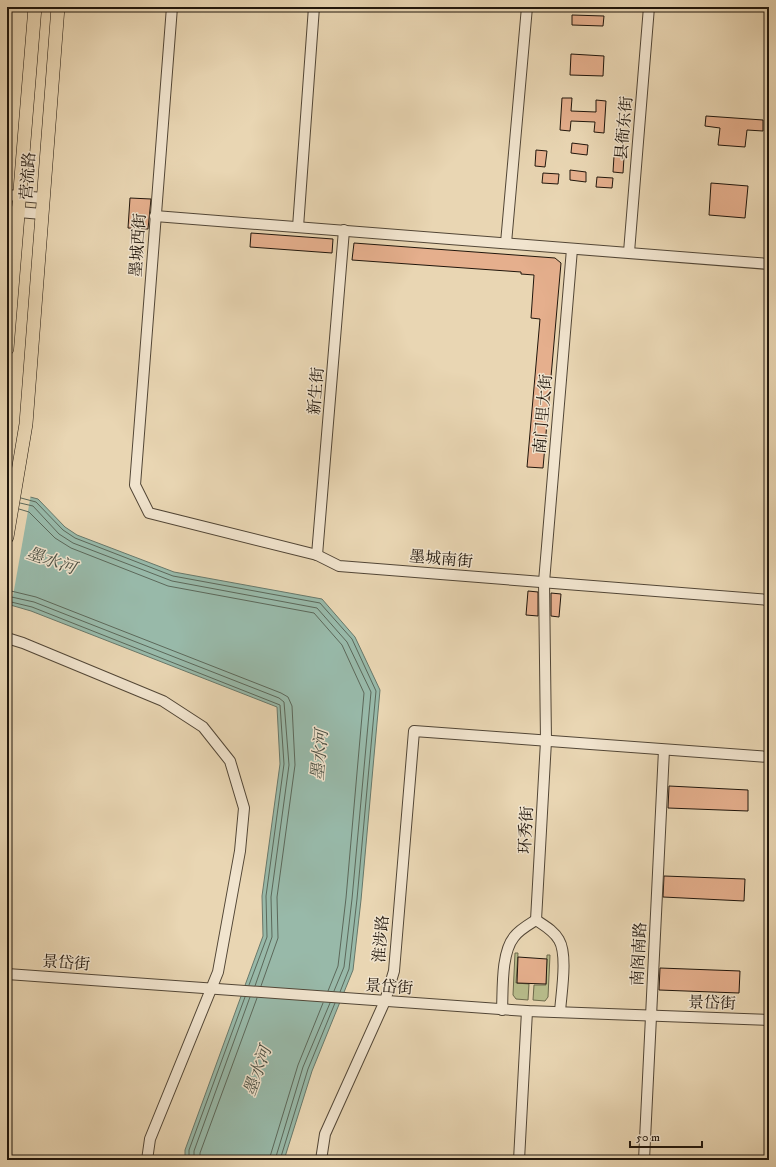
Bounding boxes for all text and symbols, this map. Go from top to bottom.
street label: 县衙东街 [611,95,637,161]
street label: 营流路 [16,151,40,201]
street label: 墨城西街 [126,212,150,278]
street label: 新生街 [304,366,328,416]
street label: 南门里大街 [530,373,556,455]
water label: 墨水河 [23,542,82,581]
street label: 墨城南街 [408,546,474,572]
water label: 墨水河 [307,726,333,781]
street label: 环秀街 [515,806,537,854]
street label: 淮涉路 [369,914,393,964]
street label: 南阁南路 [627,922,651,986]
street label: 景岱街 [41,951,91,975]
street label: 景岱街 [364,975,414,999]
street label: 景岱街 [688,992,736,1014]
water label: 墨水河 [239,1040,278,1099]
scale bar [630,1123,702,1149]
text: 50 m [636,1130,660,1145]

